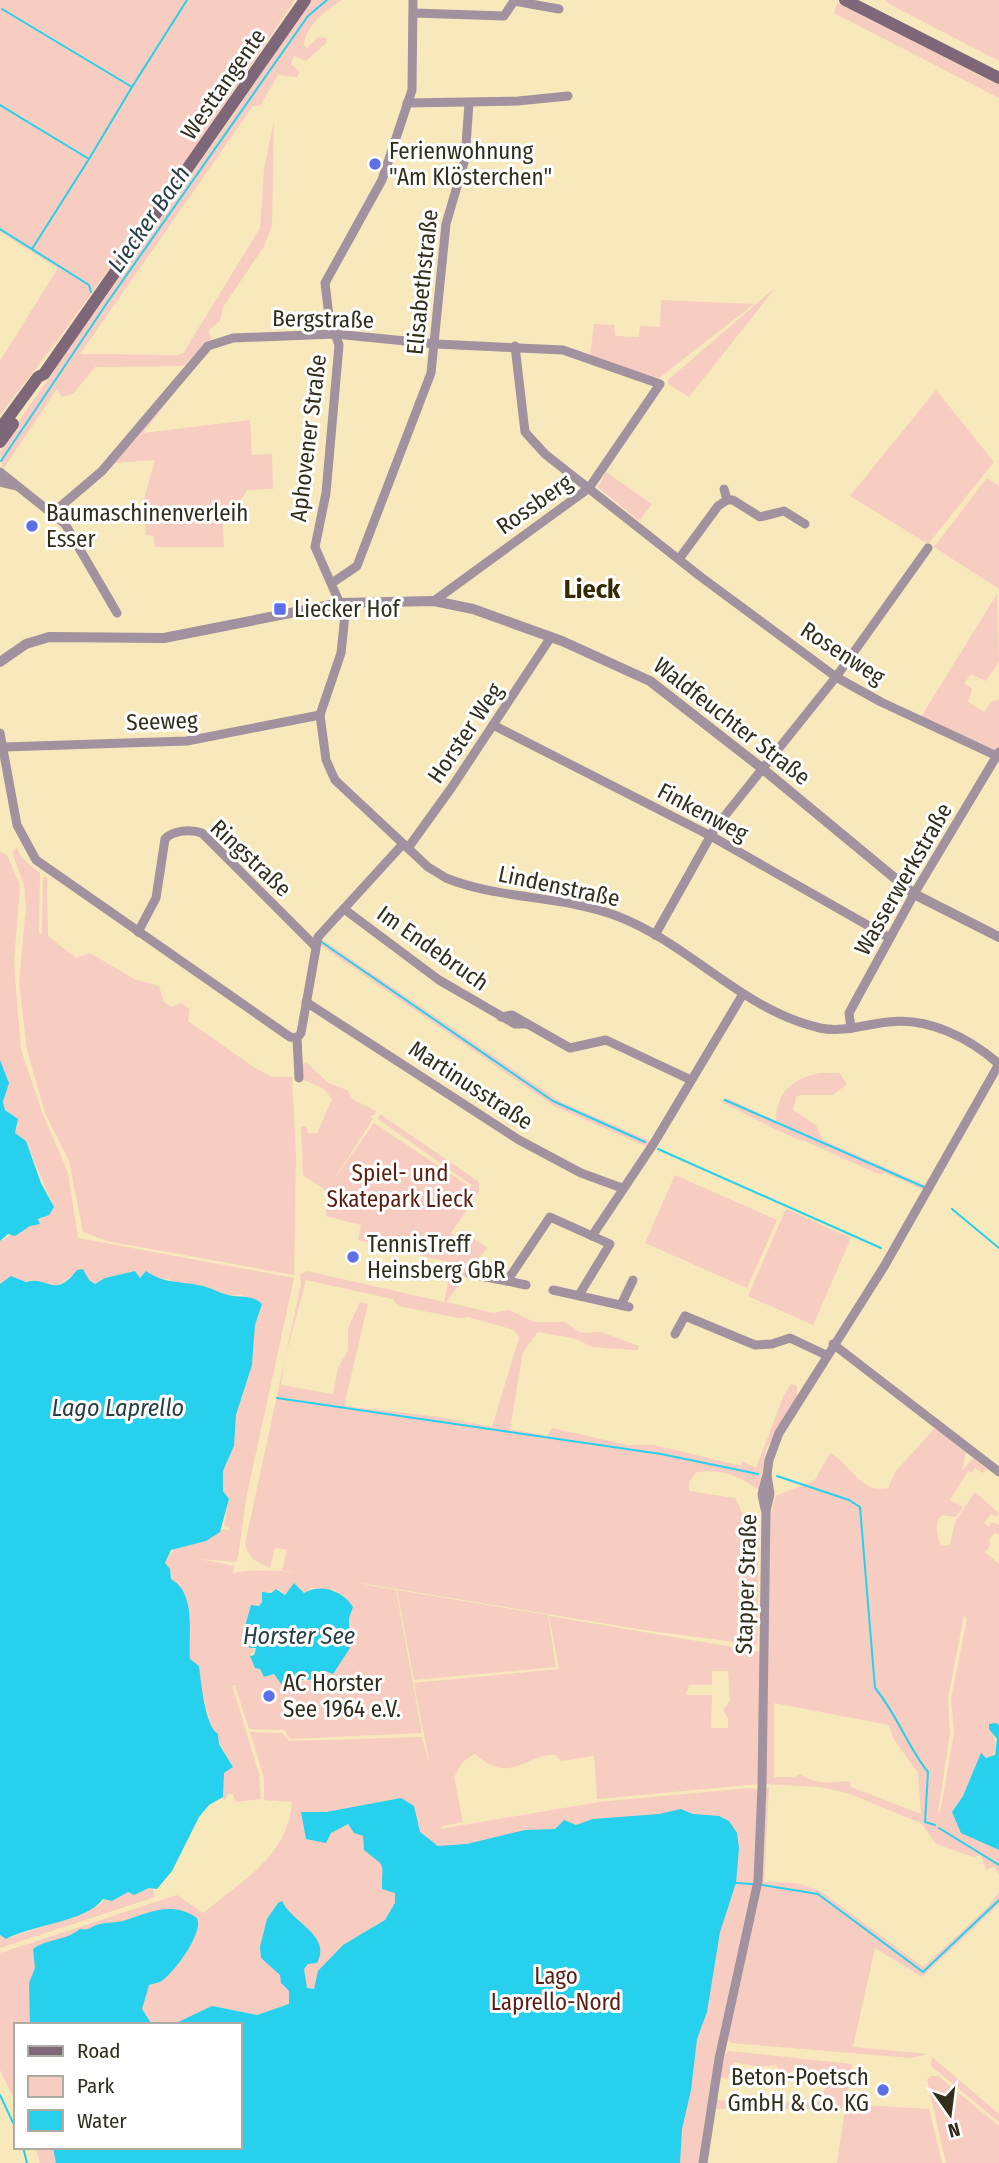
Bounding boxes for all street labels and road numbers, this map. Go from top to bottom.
street label: Westtangente [175,23,271,145]
street label: Elisabethstraße [400,208,444,356]
street label: Bergstraße [272,304,374,334]
street label: Aphovener Straße [284,353,332,523]
street label: Rossberg [491,468,577,540]
street label: Rosenweg [796,615,891,691]
street label: Waldfeuchter Straße [648,651,816,791]
street label: Horster Weg [421,677,509,788]
street label: Seeweg [126,706,198,736]
street label: Finkenweg [653,777,753,848]
street label: Wasserwerkstraße [848,798,958,960]
street label: Ringstraße [205,813,297,903]
street label: Lindenstraße [496,859,622,913]
street label: Im Endebruch [372,899,494,997]
street label: Martinusstraße [404,1035,538,1135]
street label: Stapper Straße [730,1513,762,1655]

